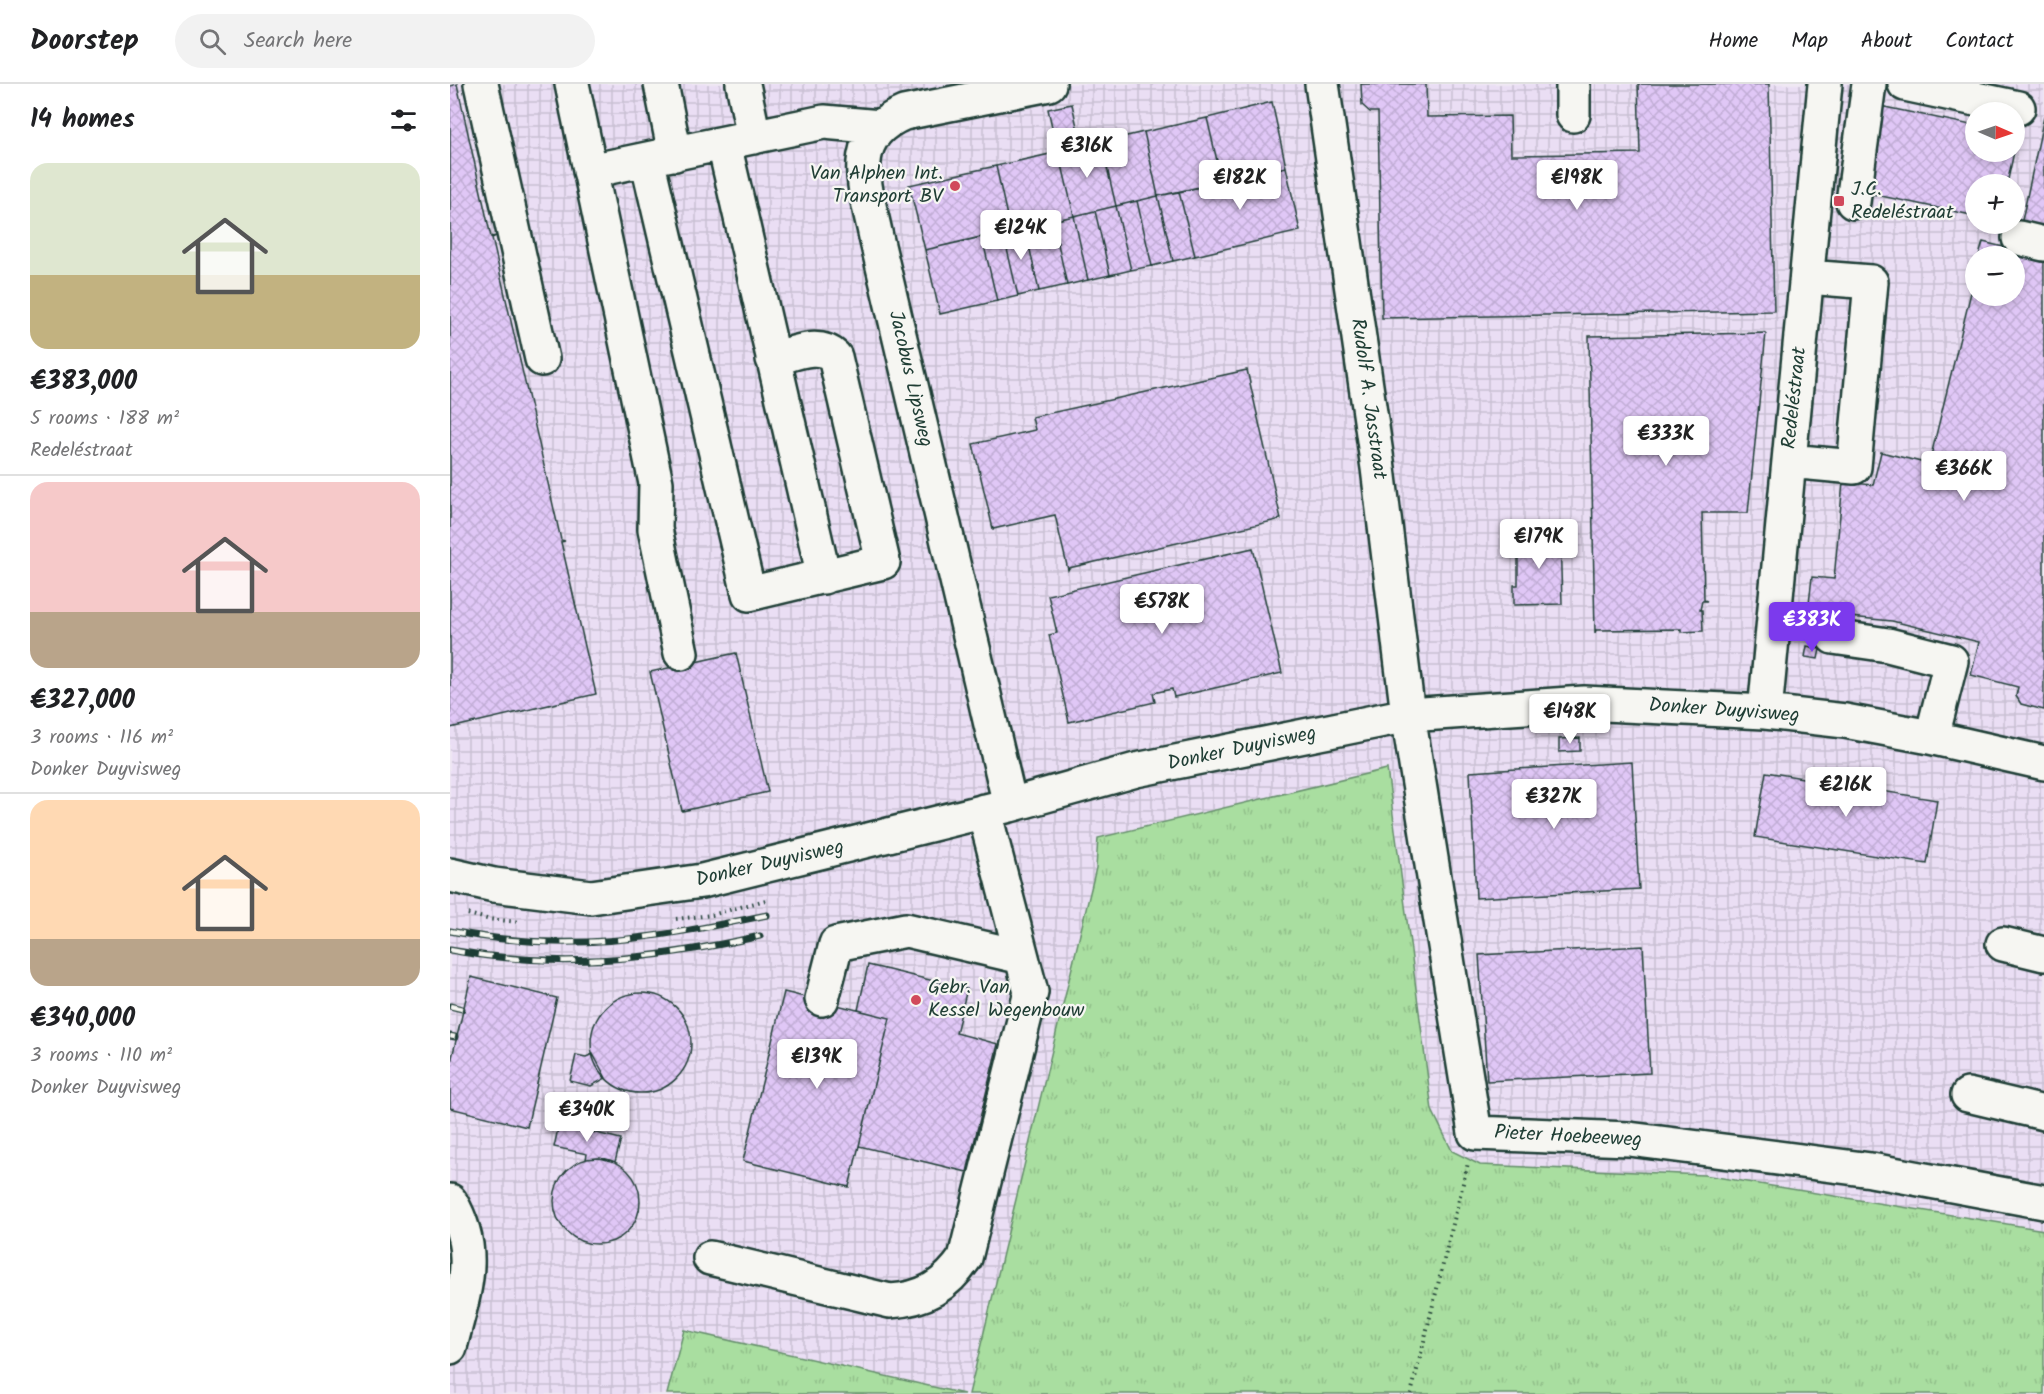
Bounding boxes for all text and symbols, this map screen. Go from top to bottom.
search box [175,14,595,68]
text: Doorstep [30,19,139,64]
text: Search here [244,24,352,59]
icon: search [196,25,229,58]
text: Home [1709,25,1758,58]
text: Map [1791,25,1828,58]
text: About [1861,25,1912,58]
text: Contact [1945,25,2014,58]
text: 14 homes [30,99,135,141]
north arrow [1965,102,2025,162]
map controls [1965,102,2025,306]
icon: filters [387,104,420,137]
pin: €316K [1045,128,1129,179]
text: €316K [1061,131,1113,163]
place label: Van Alphen Int. Transport BV [810,158,944,213]
pin: €182K [1198,160,1282,211]
pin: €198K [1535,160,1619,211]
text: €182K [1213,163,1267,195]
text: €198K [1551,163,1603,195]
place label: J.C. Redeléstraat [1851,174,1954,229]
button: + [1965,174,2025,234]
marker: Van Alphen Int. Transport BV [948,179,962,193]
marker: J.C. Redeléstraat [1832,194,1846,208]
icon: home [171,202,279,310]
pin: €124K [979,210,1063,261]
text: €124K [994,213,1048,245]
button: − [1965,246,2025,306]
street label: Jacobus Lipsweg [879,308,941,450]
street label: Rudolf A. Jasstraat [1341,316,1395,482]
street label: Redeléstraat [1774,345,1816,451]
text: €383,000 [30,361,137,403]
text: 5 rooms · 188 m² [30,403,179,435]
pin: €333K [1624,416,1708,467]
text: €333K [1637,419,1695,451]
text: Redeléstraat [30,435,133,467]
pin: €366K [1922,451,2006,502]
text: €366K [1935,454,1993,486]
pin: €179K [1497,519,1581,570]
icon: home [171,521,279,629]
text: €179K [1514,522,1564,554]
pin: €578K [1120,584,1204,635]
text: €578K [1134,587,1190,619]
pin: €383K [1770,602,1854,653]
text: €383K [1783,605,1841,637]
text: €327,000 [30,680,135,722]
street label: Donker Duyvisweg [1647,690,1801,732]
pin: €148K [1528,694,1612,745]
text: €148K [1543,697,1597,729]
street label: Donker Duyvisweg [1165,718,1319,780]
text: 3 rooms · 116 m² [30,722,173,754]
text: Donker Duyvisweg [30,754,181,786]
pin: €216K [1804,767,1888,818]
text: €216K [1819,770,1873,802]
pin: €327K [1512,779,1596,830]
text: €327K [1526,782,1582,814]
street label: Donker Duyvisweg [693,831,847,897]
icon: home [171,839,279,947]
place label: Gebr. Van Kessel Wegenbouw [928,972,1085,1027]
marker: Gebr. Van Kessel Wegenbouw [909,993,923,1007]
text: €340,000 [30,998,135,1040]
pin: €139K [775,1039,859,1090]
text: 3 rooms · 110 m² [30,1040,172,1072]
text: €139K [791,1042,843,1074]
text: Donker Duyvisweg [30,1072,181,1104]
pin: €340K [545,1092,629,1143]
text: €340K [559,1095,615,1127]
street label: Pieter Hoebeeweg [1493,1117,1643,1157]

